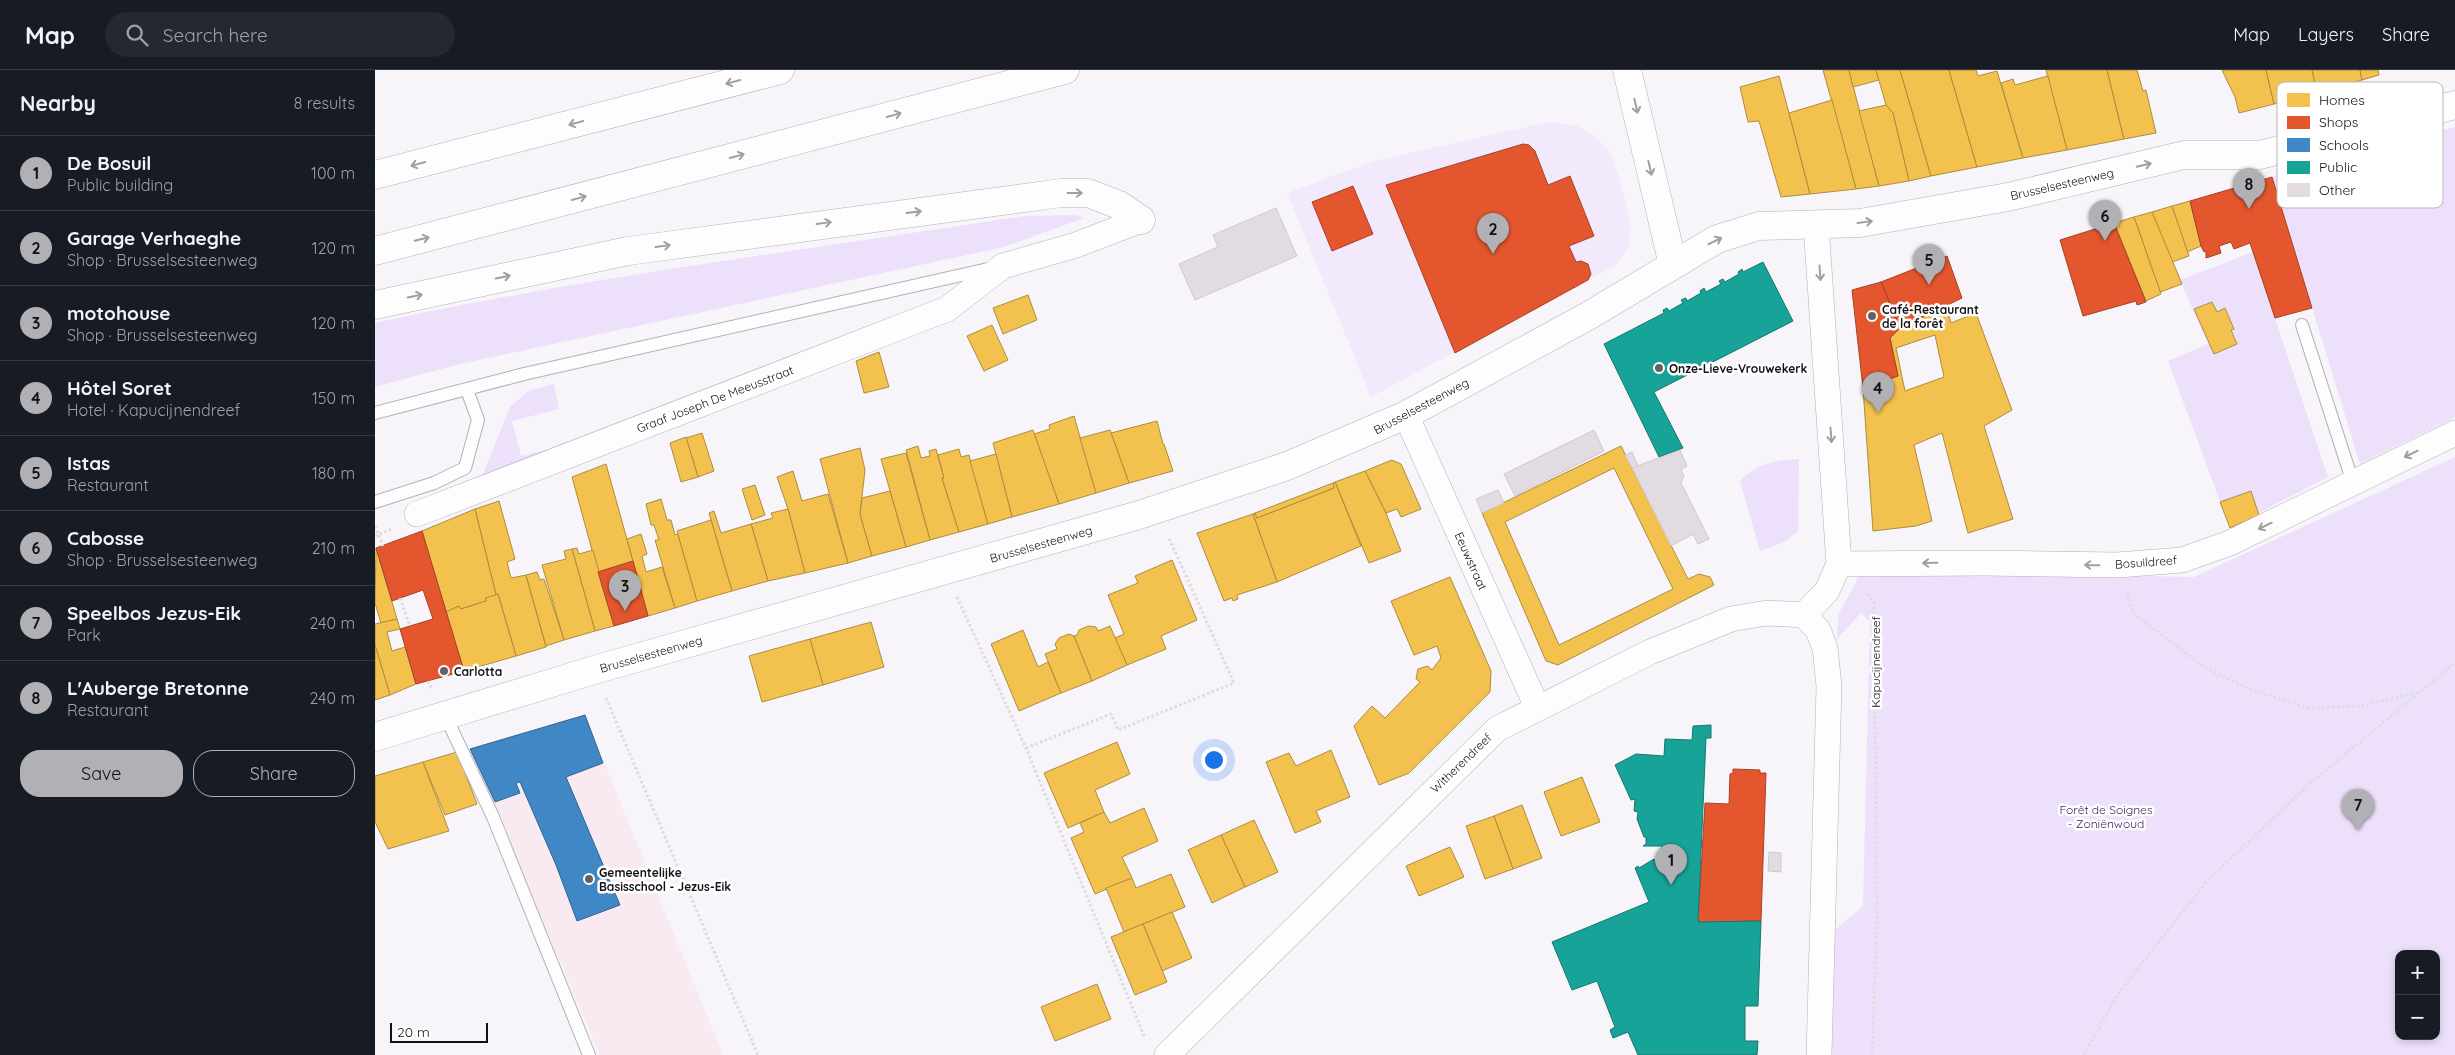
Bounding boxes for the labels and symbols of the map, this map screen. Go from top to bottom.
one-way arrow [725,78,741,87]
legend [2277,82,2443,208]
text: Homes [2319,91,2365,109]
one-way arrow [1632,97,1641,113]
one-way arrow [885,110,901,119]
text: Shops [2319,113,2358,131]
one-way arrow [568,119,584,128]
text: Schools [2319,136,2369,154]
one-way arrow [728,151,744,161]
text: Public [2319,158,2357,176]
one-way arrow [411,160,427,169]
one-way arrow [1646,160,1655,176]
one-way arrow [2135,160,2151,169]
street label: Brusselsesteenweg [2009,165,2115,203]
pin: 8 [2233,168,2265,209]
text: Other [2319,181,2356,199]
one-way arrow [1067,188,1083,198]
one-way arrow [571,193,587,202]
pin: 6 [2089,200,2121,241]
one-way arrow [906,206,922,216]
pin: 2 [1477,213,1509,254]
one-way arrow [1856,217,1872,227]
one-way arrow [815,218,831,228]
one-way arrow [414,234,430,243]
one-way arrow [1707,236,1722,245]
one-way arrow [654,241,670,251]
pin: 5 [1913,244,1945,285]
one-way arrow [1815,265,1824,281]
one-way arrow [495,272,511,281]
one-way arrow [407,291,423,300]
place label: Café-Restaurant de la forêt [1882,302,1979,331]
marker: Café-Restaurant de la forêt [1866,310,1878,322]
place label: Onze-Lieve-Vrouwekerk [1669,361,1807,376]
street label: Graaf Joseph De Meeusstraat [635,362,795,436]
marker: Onze-Lieve-Vrouwekerk [1653,362,1665,374]
pin: 4 [1862,372,1894,413]
street label: Brusselsesteenweg [1371,375,1471,437]
one-way arrow [1827,427,1836,443]
one-way arrow [2404,450,2419,459]
one-way arrow [2258,521,2273,531]
street label: Brusselsesteenweg [988,522,1094,566]
street label: Eeuwstraat [1451,530,1491,592]
street label: Bosuildreef [2114,552,2178,572]
one-way arrow [1922,558,1938,568]
one-way arrow [2085,560,2101,570]
pin: 3 [609,570,641,611]
street label: Kapucijnendreef [1868,615,1883,708]
street label: Brusselsesteenweg [598,632,704,676]
place label: Carlotta [454,664,502,679]
marker: Carlotta [438,665,450,677]
street label: Witherendreef [1427,730,1495,796]
your location [1201,747,1227,773]
pin: 7 [2342,789,2374,830]
park label: Forêt de Soignes - Zoniënwoud [2059,802,2153,831]
pin: 1 [1655,844,1687,885]
place label: Gemeentelijke Basisschool - Jezus-Eik [599,865,731,894]
marker: Gemeentelijke Basisschool - Jezus-Eik [583,873,595,885]
scale bar [390,1020,487,1043]

